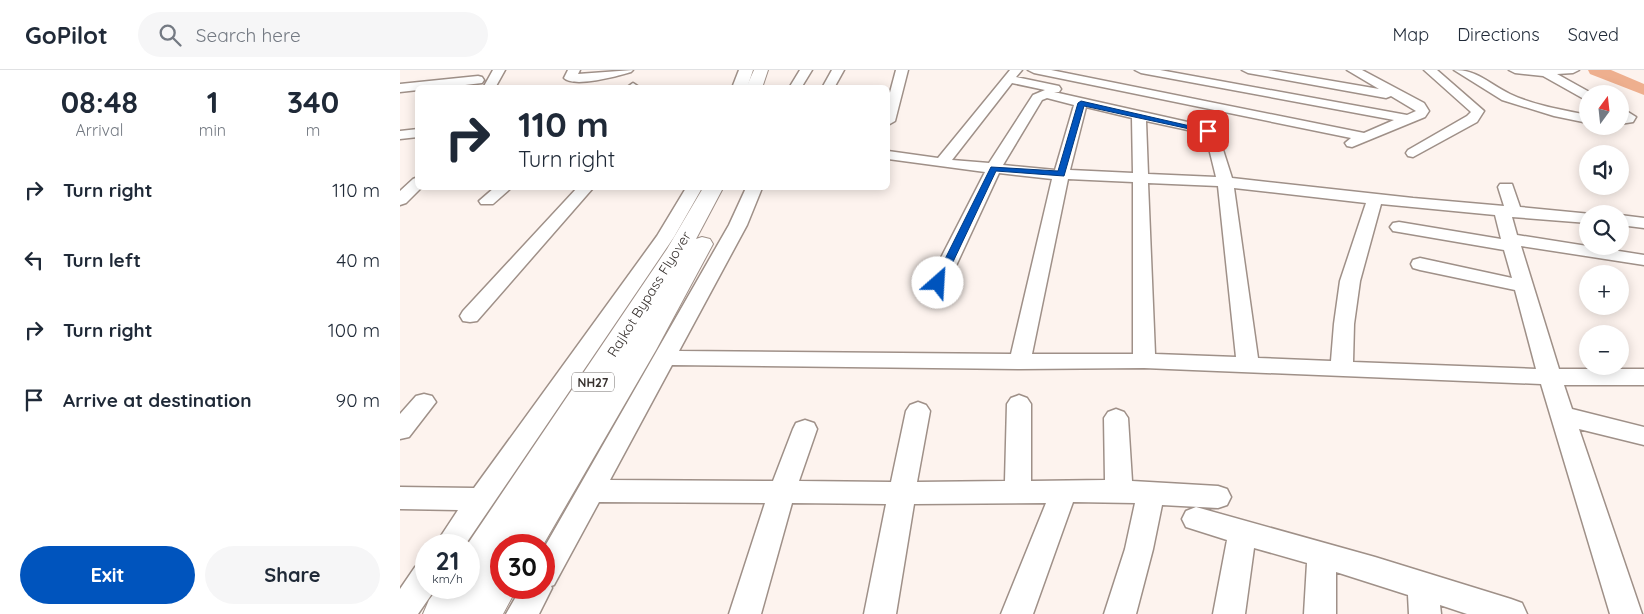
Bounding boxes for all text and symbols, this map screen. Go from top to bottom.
search box [138,12,488,57]
text: GoPilot [25,20,108,50]
icon: search [156,21,184,49]
text: Search here [196,23,301,47]
text: Map [1392,23,1429,46]
text: Directions [1457,23,1540,46]
text: Saved [1568,23,1619,46]
text: 08:48 [61,83,138,121]
text: 1 [207,83,218,121]
text: 340 [287,83,339,121]
north arrow [1579,85,1629,135]
map controls [1579,85,1629,375]
text: 110 m [518,102,609,146]
icon: right [435,105,500,170]
pin [1187,110,1229,152]
icon: arrive [1194,117,1222,145]
text: Arrival [75,120,123,140]
text: min [199,120,226,140]
text: m [306,120,320,140]
text: Turn right [518,145,615,173]
button: sound [1579,145,1629,195]
icon: right [20,176,48,204]
text: Turn right [63,178,152,202]
text: 110 m [332,178,380,202]
button: search [1579,205,1629,255]
street label: Rajkot Bypass Flyover [603,227,695,360]
icon: left [20,246,48,274]
text: Turn left [63,248,141,272]
text: 40 m [336,248,380,272]
position arrow [911,256,963,308]
button: + [1579,265,1629,315]
icon: right [20,316,48,344]
text: Turn right [63,318,152,342]
text: 100 m [328,318,380,342]
button: − [1579,325,1629,375]
road number: NH27 [572,372,614,392]
icon: arrive [20,386,48,414]
text: Arrive at destination [63,388,252,412]
text: 90 m [336,388,380,412]
speed limit sign: 30 [490,534,555,599]
text: 21 [436,545,459,576]
button: Exit [20,546,195,604]
button: Share [205,546,380,604]
text: km/h [432,571,463,586]

